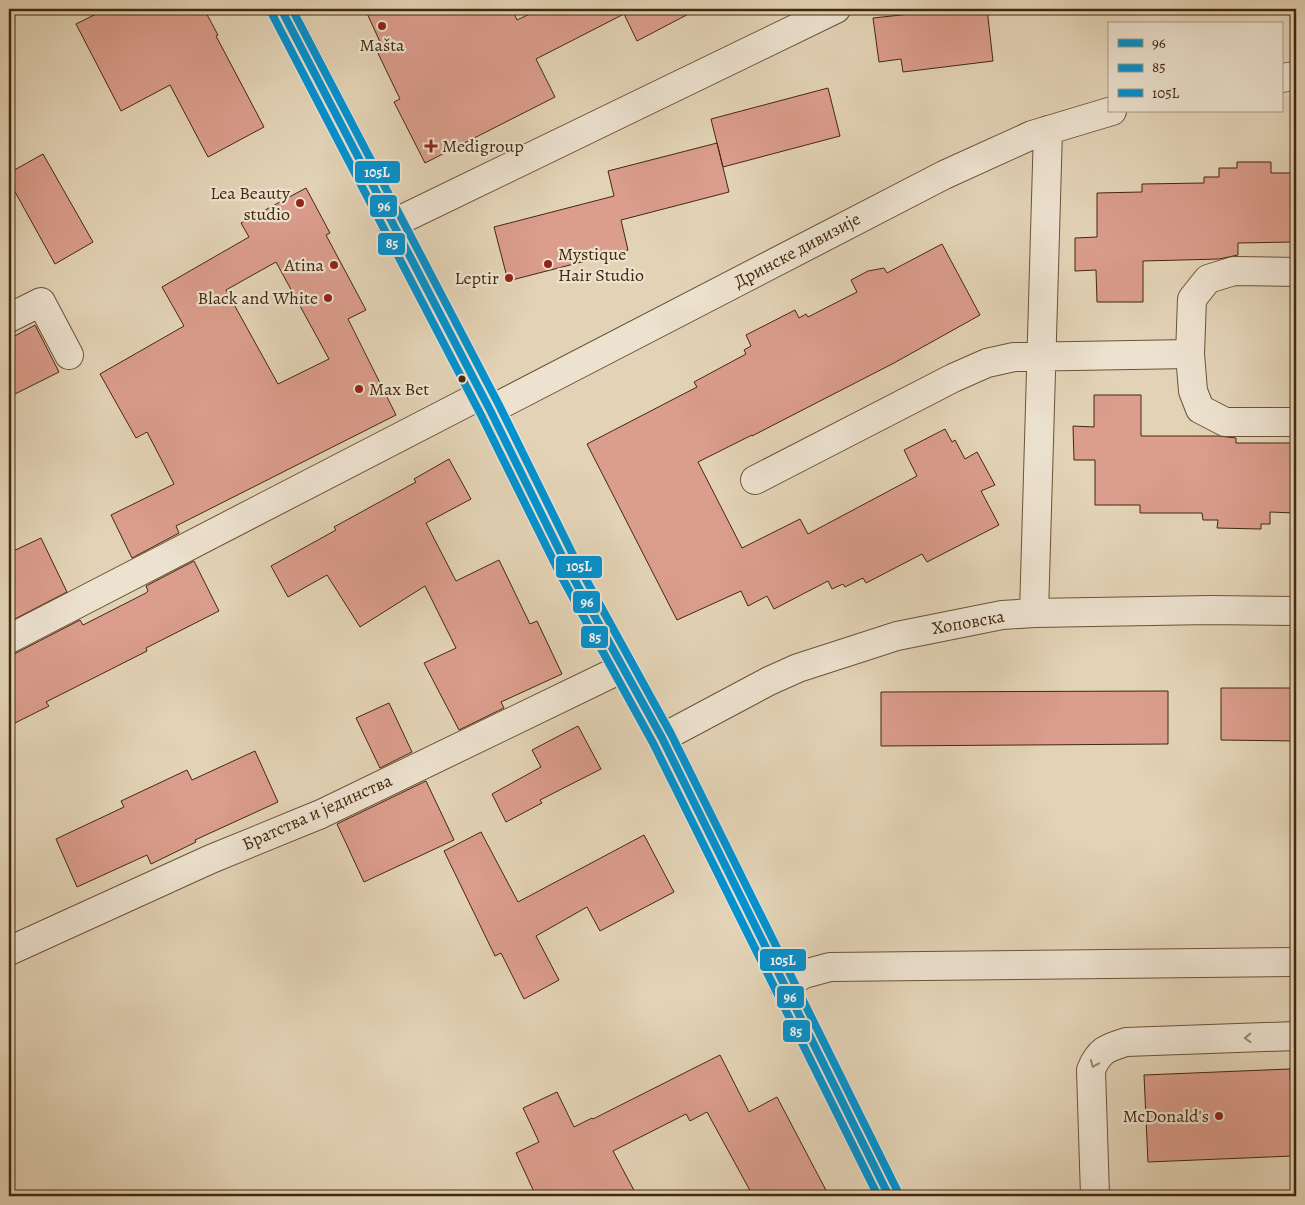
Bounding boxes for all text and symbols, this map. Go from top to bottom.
marker: Mašta [376,20,388,32]
legend [1108,22,1282,112]
place label: Mašta [359,33,405,57]
text: 96 [1152,33,1166,53]
text: 85 [1152,57,1166,77]
text: 105L [1152,83,1180,103]
place label: Medigroup [442,134,524,158]
marker: Medigroup [424,139,438,153]
line badge: 105L [354,160,401,184]
text: 105L [364,163,390,182]
place label: Lea Beauty studio [210,181,291,226]
line badge: 96 [369,194,398,218]
marker: Lea Beauty studio [294,197,306,209]
text: 96 [377,197,391,216]
street label: Дринске дивизије [730,207,864,293]
line badge: 85 [377,232,406,256]
text: 85 [386,234,398,253]
place label: Mystique Hair Studio [558,242,644,287]
place label: Atina [283,253,325,277]
marker: Mystique Hair Studio [542,258,554,270]
marker: Atina [328,259,340,271]
place label: Leptir [454,266,499,290]
marker: Leptir [503,272,515,284]
place label: Black and White [198,286,318,310]
marker: Black and White [322,292,334,304]
unlabelled marker [457,374,467,384]
place label: Max Bet [369,377,429,401]
marker: Max Bet [353,383,365,395]
line badge: 105L [555,555,603,579]
text: 105L [566,557,592,576]
line badge: 96 [572,590,601,614]
text: 96 [580,593,594,612]
street label: Хоповска [930,604,1007,640]
line badge: 85 [580,625,609,649]
text: 85 [589,628,601,647]
street label: Братства и јединства [238,768,397,856]
line badge: 105L [759,948,807,972]
text: 105L [770,951,796,970]
line badge: 96 [776,985,805,1009]
text: 96 [783,988,797,1007]
line badge: 85 [782,1019,811,1043]
text: 85 [790,1022,802,1041]
one-way arrow [1243,1032,1251,1043]
one-way arrow [1090,1059,1101,1068]
place label: McDonald's [1123,1104,1209,1128]
marker: McDonald's [1213,1110,1225,1122]

